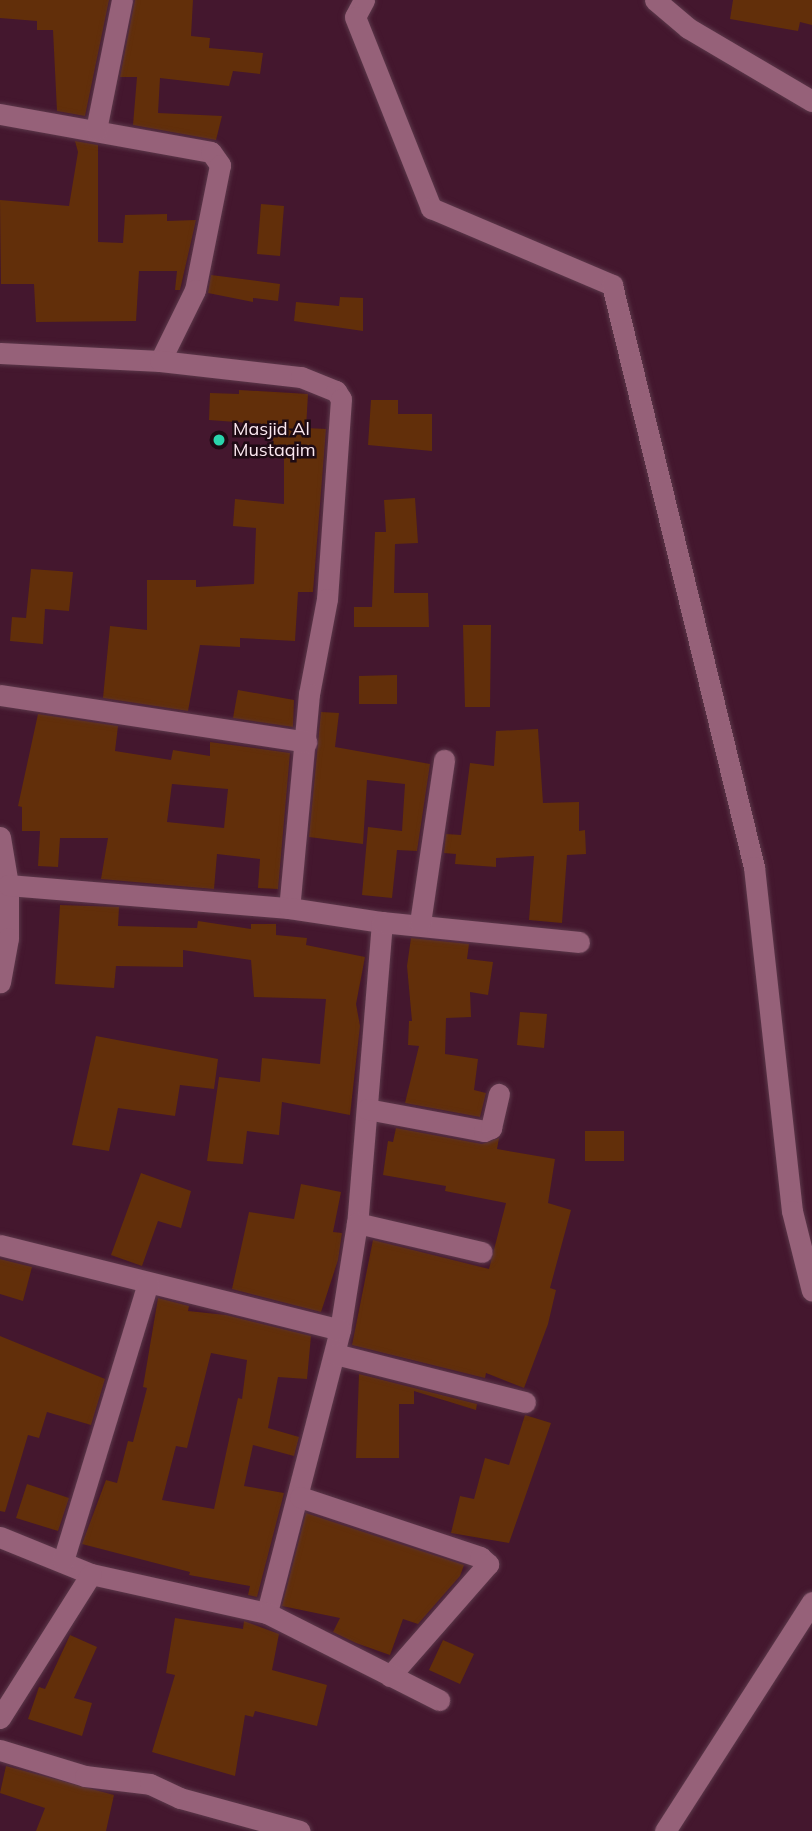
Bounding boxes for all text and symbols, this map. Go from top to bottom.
place label: Masjid Al Mustaqim [233,419,316,462]
marker: Masjid Al Mustaqim [211,432,227,448]

